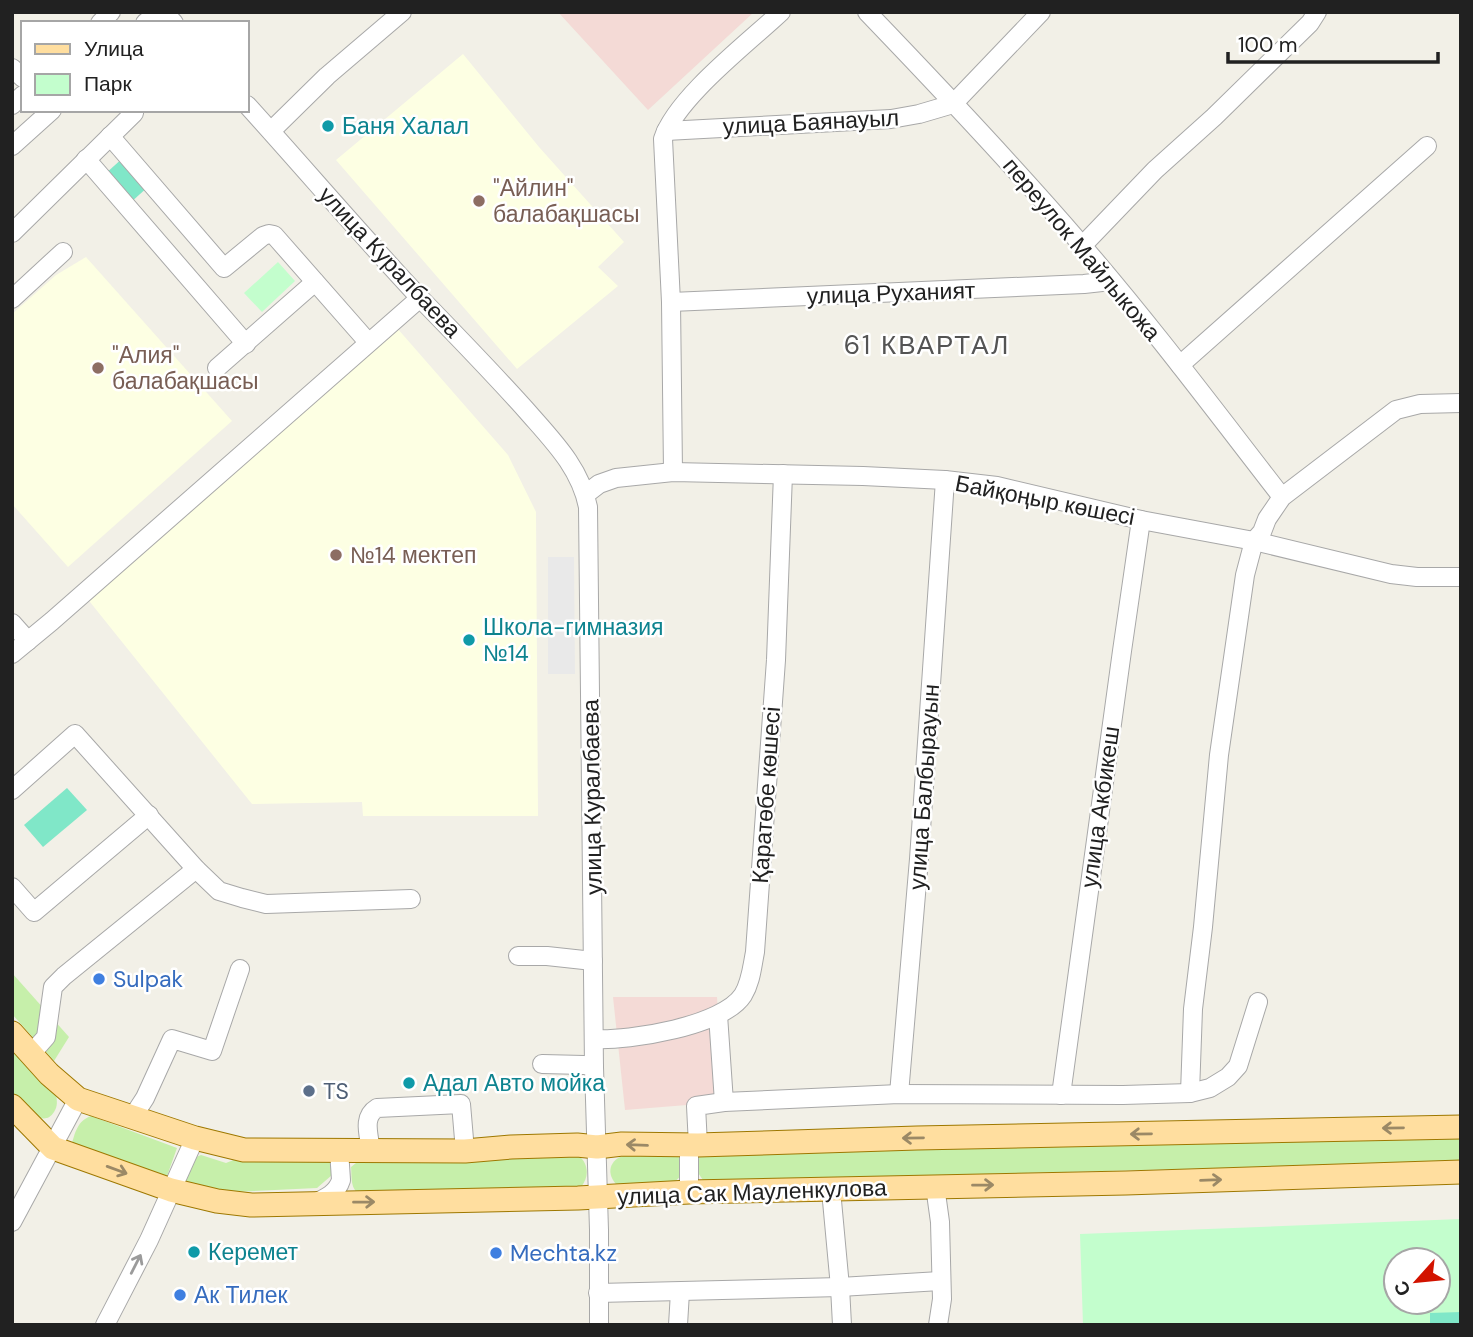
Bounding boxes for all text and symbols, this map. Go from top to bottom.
legend [21,21,248,112]
scale bar [1228,21,1438,65]
text: 100 m [1238,31,1298,59]
text: Улица [84,35,144,63]
text: Парк [84,70,132,98]
street label: улица Баянауыл [722,102,900,142]
place label: Баня Халал [342,111,469,141]
marker: Баня Халал [320,118,336,134]
street label: переулок Майлыкожа [997,151,1168,347]
place label: "Айлин" балабақшасы [493,173,639,229]
street label: улица Куралбаева [312,180,468,344]
marker: "Айлин" балабақшасы [471,193,487,209]
street label: улица Руханият [806,275,976,311]
district label: 61 КВАРТАЛ [844,328,1010,362]
place label: "Алия" балабақшасы [112,340,258,396]
marker: "Алия" балабақшасы [90,360,106,376]
street label: Байқоңыр көшесі [953,468,1137,532]
place label: №14 мектеп [350,540,476,570]
marker: №14 мектеп [328,547,344,563]
place label: Школа-гимназия №14 [483,612,663,668]
marker: Школа-гимназия №14 [461,632,477,648]
street label: улица Балбырауын [902,683,946,891]
street label: улица Куралбаева [575,699,609,895]
street label: Қаратөбе көшесі [745,706,787,884]
street label: улица Акбикеш [1074,724,1126,890]
place label: Sulpak [113,964,184,994]
marker: Sulpak [91,971,107,987]
place label: Адал Авто мойка [423,1068,605,1098]
marker: Адал Авто мойка [401,1075,417,1091]
place label: TS [323,1076,349,1106]
marker: TS [301,1083,317,1099]
one-way arrow [1381,1122,1404,1135]
one-way arrow [1129,1128,1152,1141]
one-way arrow [902,1132,925,1145]
one-way arrow [626,1138,649,1151]
one-way arrow [106,1165,128,1177]
street label: улица Сак Мауленкулова [617,1172,887,1212]
one-way arrow [1199,1174,1222,1187]
one-way arrow [972,1178,995,1192]
one-way arrow [353,1195,376,1209]
place label: Керемет [208,1237,299,1267]
place label: Mechta.kz [510,1238,617,1268]
marker: Керемет [186,1244,202,1260]
marker: Mechta.kz [488,1245,504,1261]
north arrow [1382,1246,1452,1316]
one-way arrow [130,1254,144,1275]
text: С [1388,1276,1417,1300]
place label: Ак Тилек [194,1280,289,1310]
marker: Ак Тилек [172,1287,188,1303]

